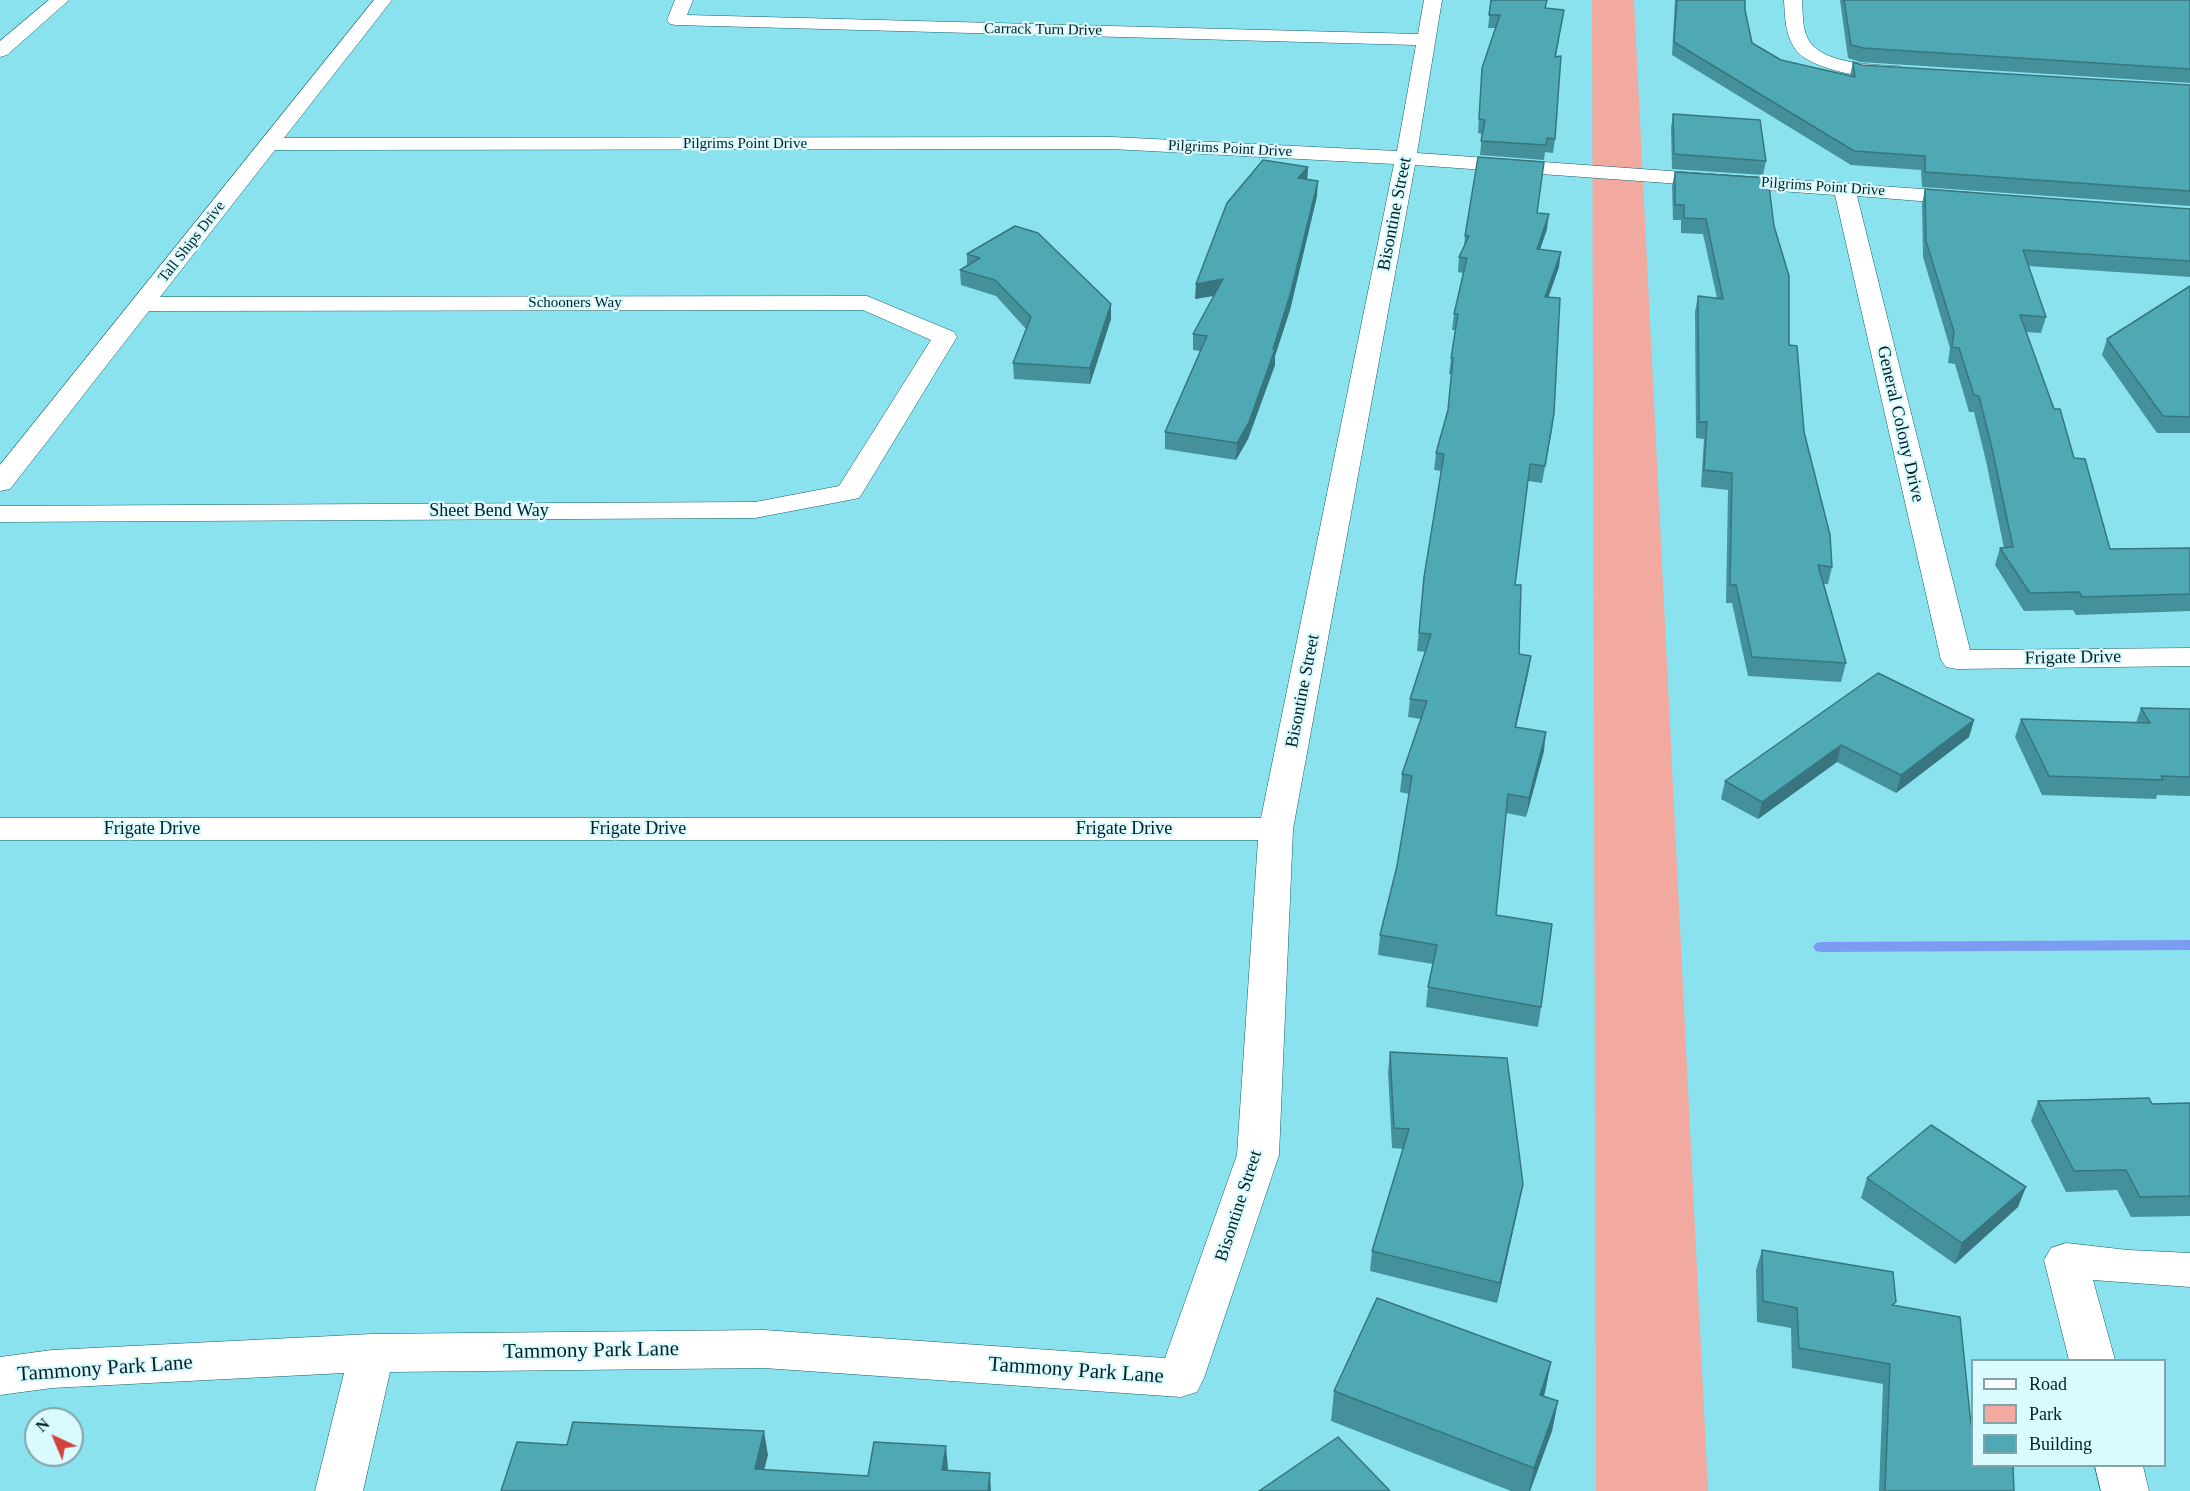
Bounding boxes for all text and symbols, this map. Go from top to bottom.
street label: Carrack Turn Drive [984,20,1102,40]
street label: Pilgrims Point Drive [683,135,807,153]
street label: Pilgrims Point Drive [1168,137,1292,161]
street label: Bisontine Street [1373,155,1417,273]
street label: Pilgrims Point Drive [1760,174,1886,200]
street label: Tall Ships Drive [155,198,229,286]
street label: Schooners Way [528,294,622,312]
street label: General Colony Drive [1871,344,1929,504]
street label: Sheet Bend Way [429,500,549,522]
street label: Bisontine Street [1281,632,1325,750]
street label: Frigate Drive [2025,646,2121,670]
street label: Frigate Drive [104,818,200,840]
street label: Frigate Drive [590,818,686,840]
street label: Frigate Drive [1076,818,1172,840]
street label: Bisontine Street [1211,1148,1267,1264]
street label: Tammony Park Lane [503,1337,679,1365]
street label: Tammony Park Lane [16,1350,194,1388]
street label: Tammony Park Lane [987,1352,1165,1390]
legend [1971,1359,2166,1467]
text: Road [2029,1374,2067,1394]
text: Park [2029,1404,2062,1424]
north arrow [24,1407,84,1467]
text: N [32,1415,53,1435]
text: Building [2029,1434,2092,1454]

